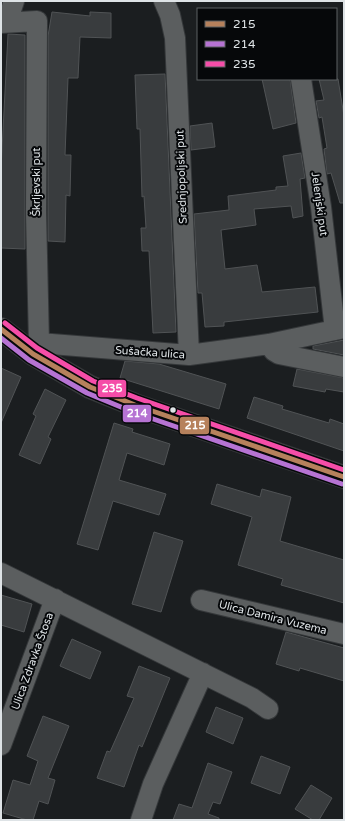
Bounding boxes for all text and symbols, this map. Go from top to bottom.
legend [197,8,337,80]
text: 215 [233,17,256,31]
text: 214 [233,37,256,51]
text: 235 [233,57,256,71]
street label: Srednjopoljski put [173,130,190,224]
street label: Škrljevski put [29,147,43,217]
street label: Jelenjski put [309,171,330,237]
street label: Sušačka ulica [115,344,185,361]
line badge: 235 [97,379,127,398]
text: 235 [102,382,122,395]
line badge: 214 [122,404,152,423]
unlabelled marker [168,405,178,415]
text: 214 [127,407,147,420]
line badge: 215 [179,416,210,435]
text: 215 [185,419,205,432]
street label: Ulica Damira Vuzema [218,598,328,637]
street label: Ulica Zdravka Štosa [8,610,56,712]

